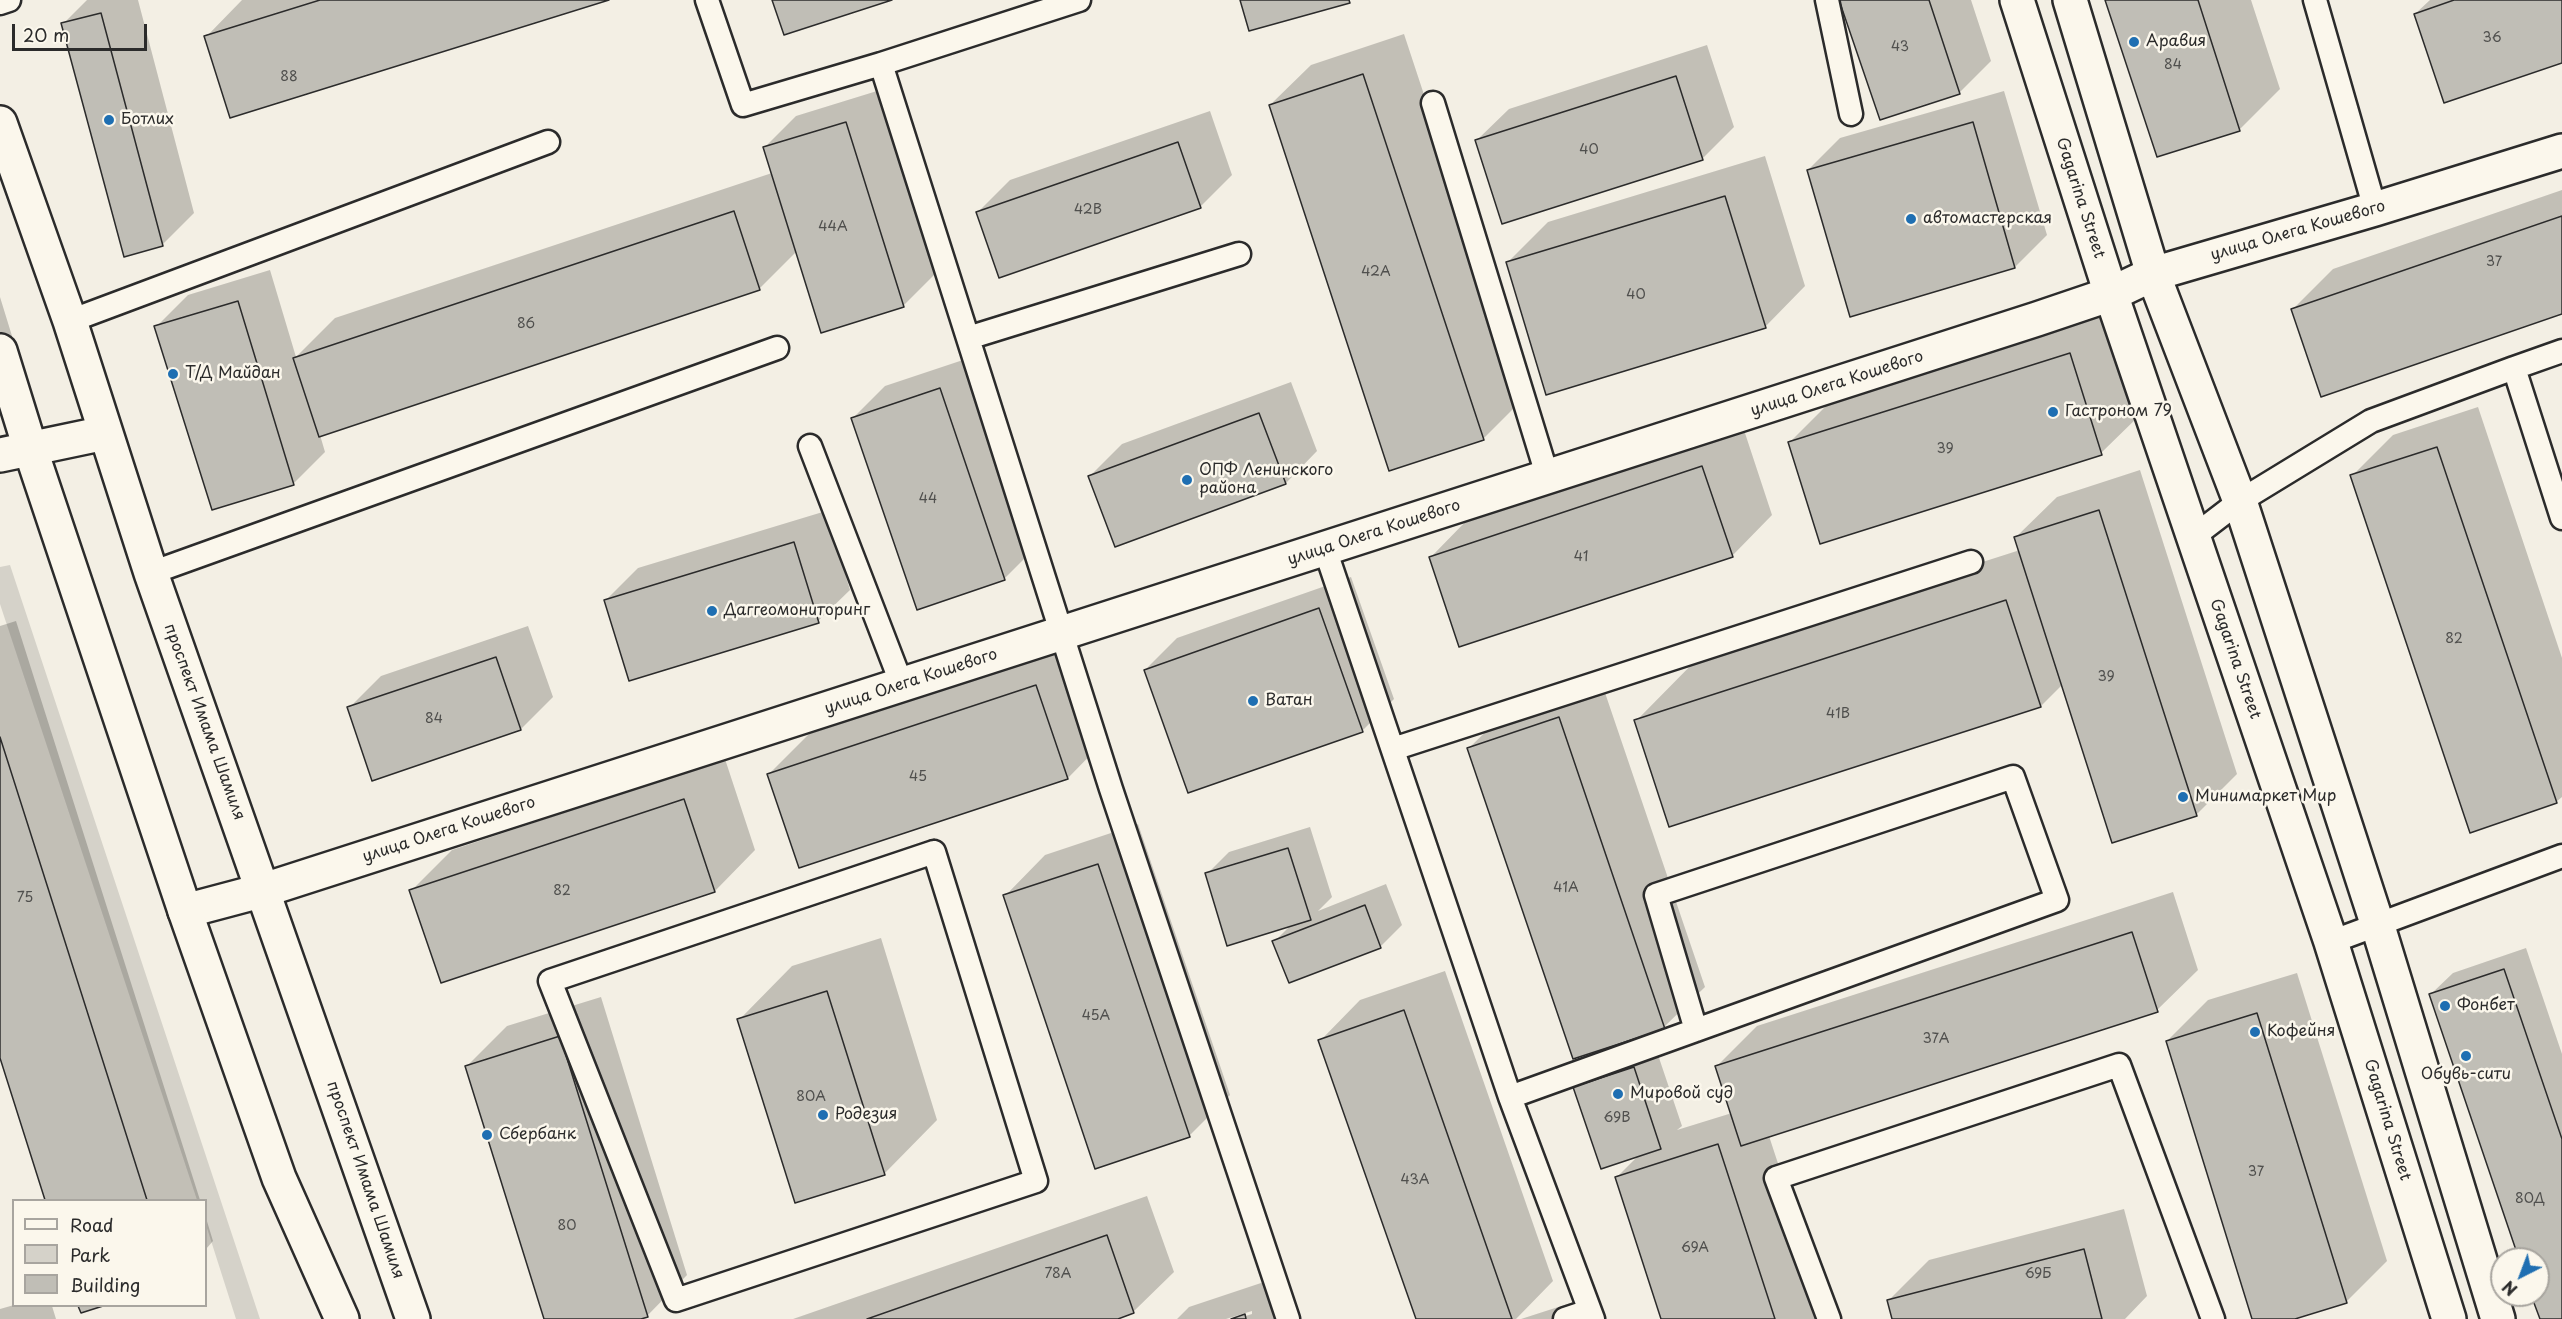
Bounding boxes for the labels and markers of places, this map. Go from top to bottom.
place label: Аравия [2146,32,2206,52]
marker: Аравия [2127,35,2141,49]
place label: Ботлих [121,110,174,130]
marker: Ботлих [102,113,116,127]
place label: автомастерская [1923,209,2052,229]
marker: автомастерская [1904,212,1918,226]
place label: Т/Д Майдан [185,364,281,384]
marker: Т/Д Майдан [166,367,180,381]
place label: Гастроном 79 [2065,402,2172,422]
marker: Гастроном 79 [2046,405,2060,419]
place label: ОПФ Ленинского района [1199,461,1333,499]
marker: ОПФ Ленинского района [1180,473,1194,487]
place label: Даггеомониторинг [724,601,870,621]
marker: Даггеомониторинг [705,604,719,618]
place label: Ватан [1265,691,1313,711]
marker: Ватан [1246,694,1260,708]
place label: Минимаркет Мир [2195,787,2336,807]
marker: Минимаркет Мир [2176,790,2190,804]
place label: Фонбет [2457,996,2515,1016]
marker: Фонбет [2438,999,2452,1013]
place label: Кофейня [2267,1022,2335,1042]
marker: Кофейня [2248,1025,2262,1039]
marker: Обувь-сити [2459,1049,2473,1063]
place label: Обувь-сити [2421,1065,2511,1085]
place label: Мировой суд [1630,1084,1733,1104]
marker: Мировой суд [1611,1087,1625,1101]
place label: Родезия [835,1105,897,1125]
marker: Родезия [816,1108,830,1122]
place label: Сбербанк [499,1125,576,1145]
marker: Сбербанк [480,1128,494,1142]

